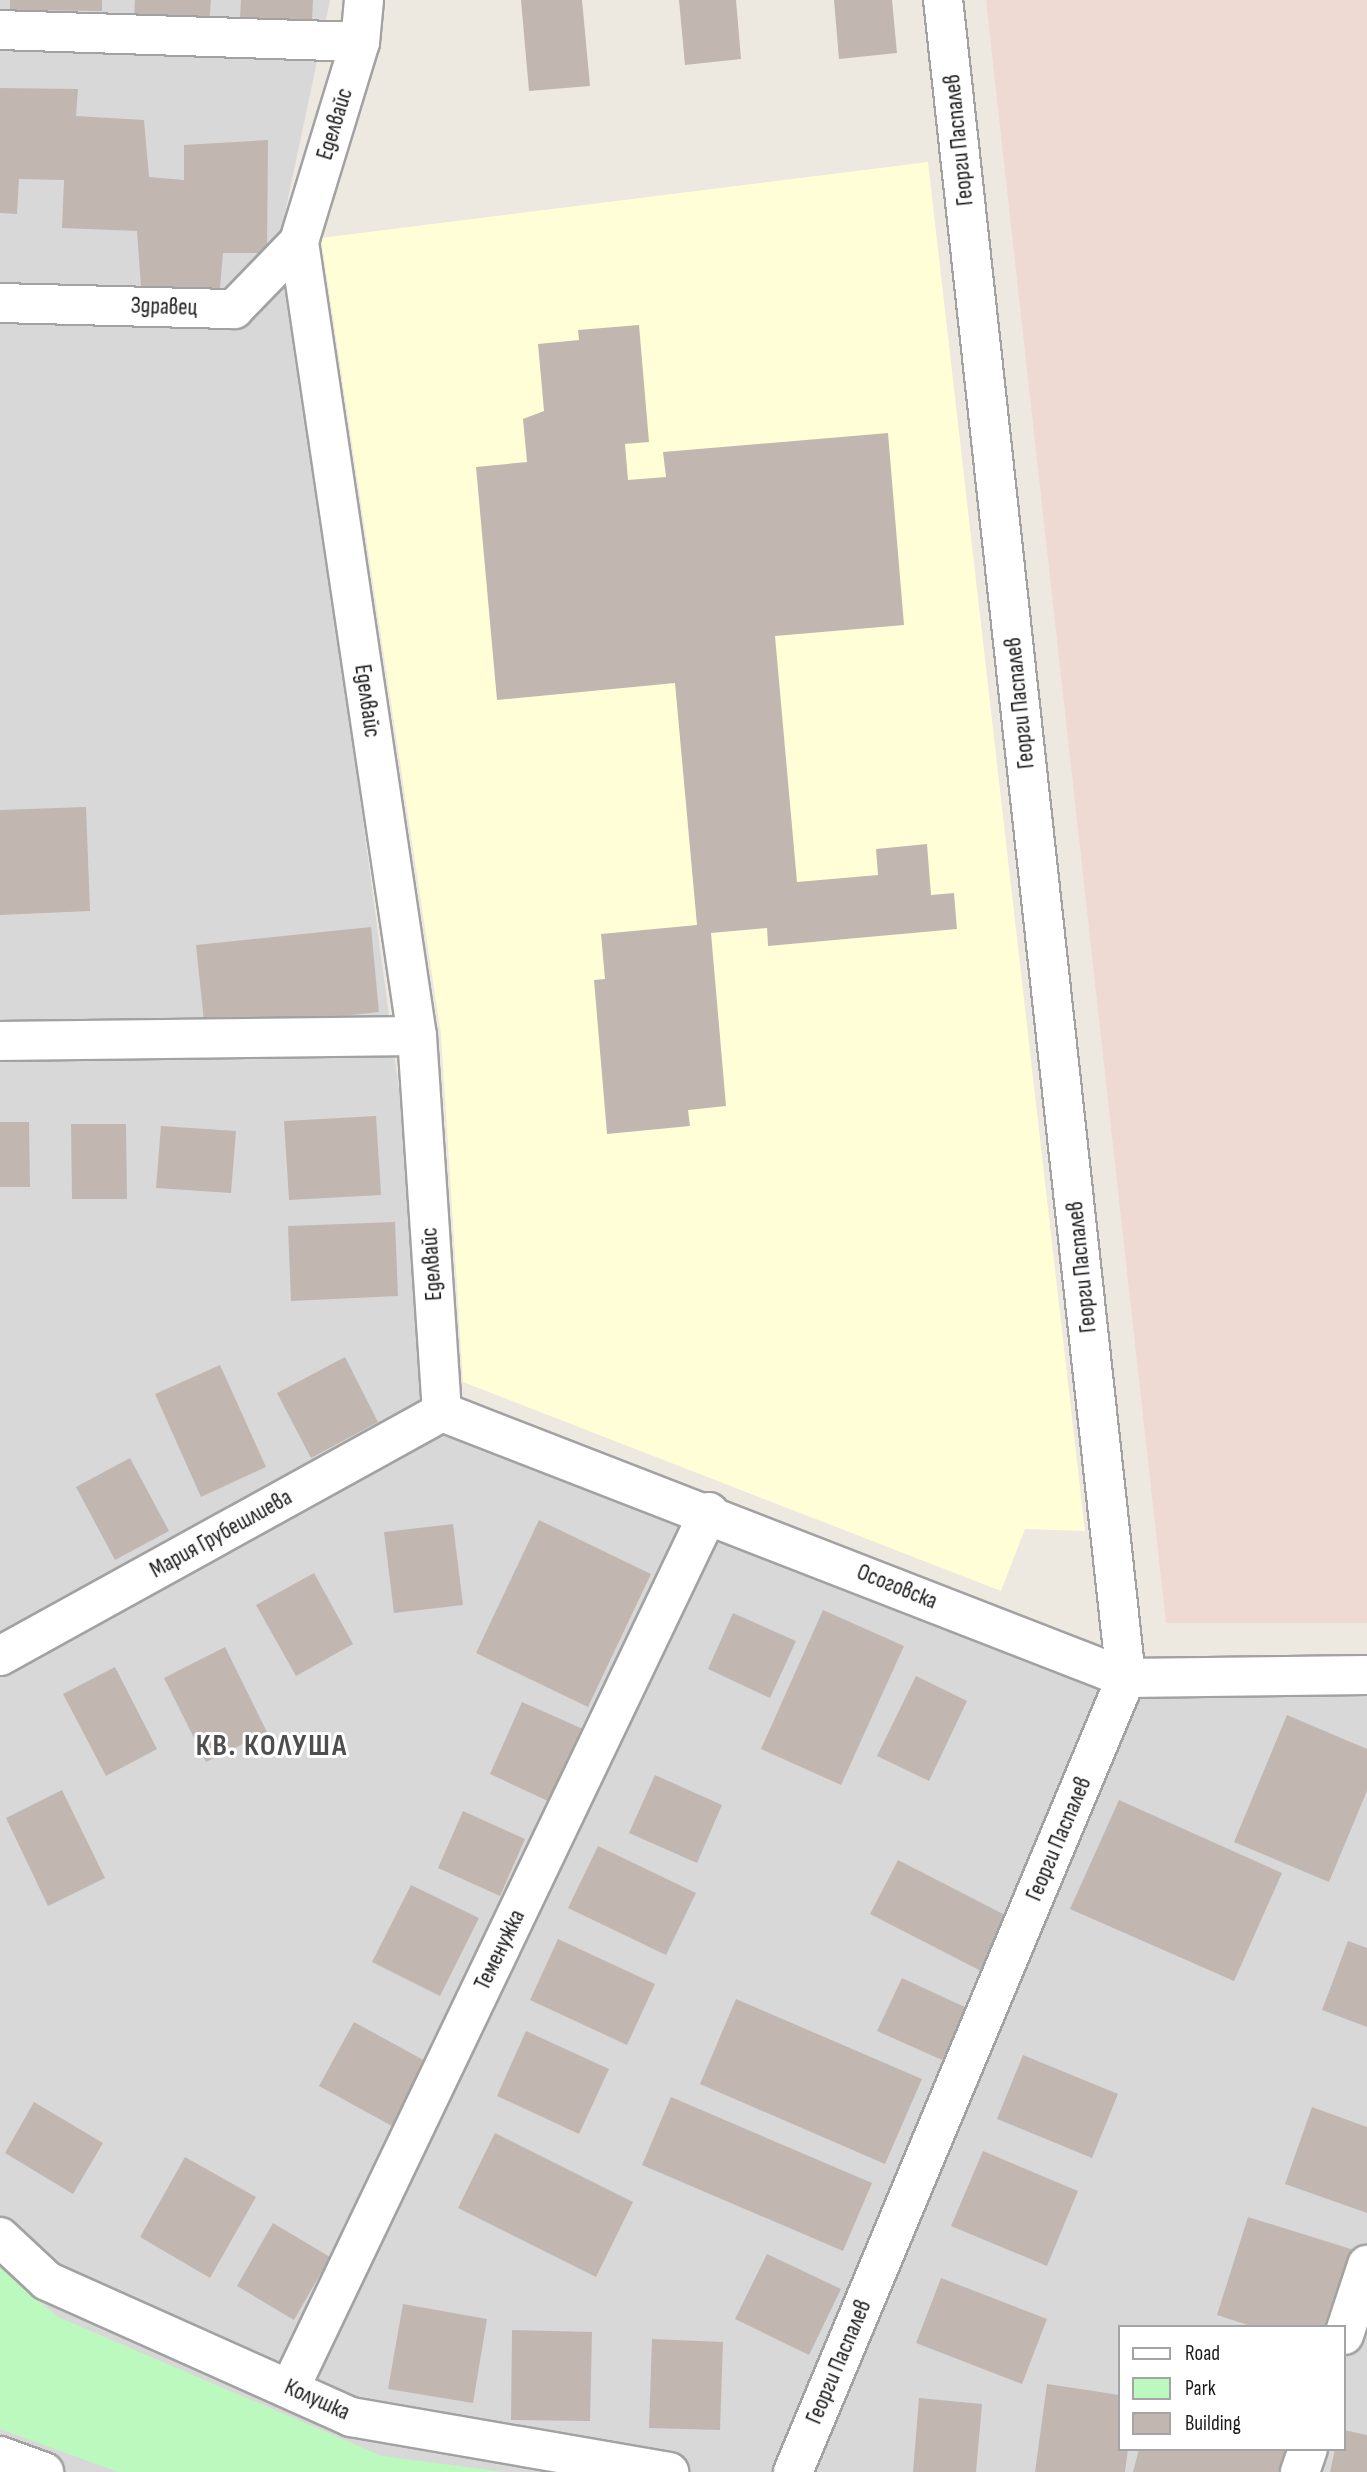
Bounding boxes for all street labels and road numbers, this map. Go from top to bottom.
street label: Георги Паспалев [938,73,980,207]
street label: Еделвайс [311,85,359,163]
street label: Здравец [130,292,198,322]
street label: Георги Паспалев [999,636,1041,770]
street label: Еделвайс [348,663,386,739]
street label: Георги Паспалев [1061,1200,1103,1334]
street label: Еделвайс [416,1226,448,1302]
street label: Мария Грубешлиева [145,1484,297,1584]
street label: Осоговска [853,1558,941,1616]
street label: Георги Паспалев [1020,1773,1098,1905]
street label: Теменужка [469,1905,531,1995]
street label: Георги Паспалев [800,2296,878,2428]
street label: Колушка [280,2373,354,2427]

